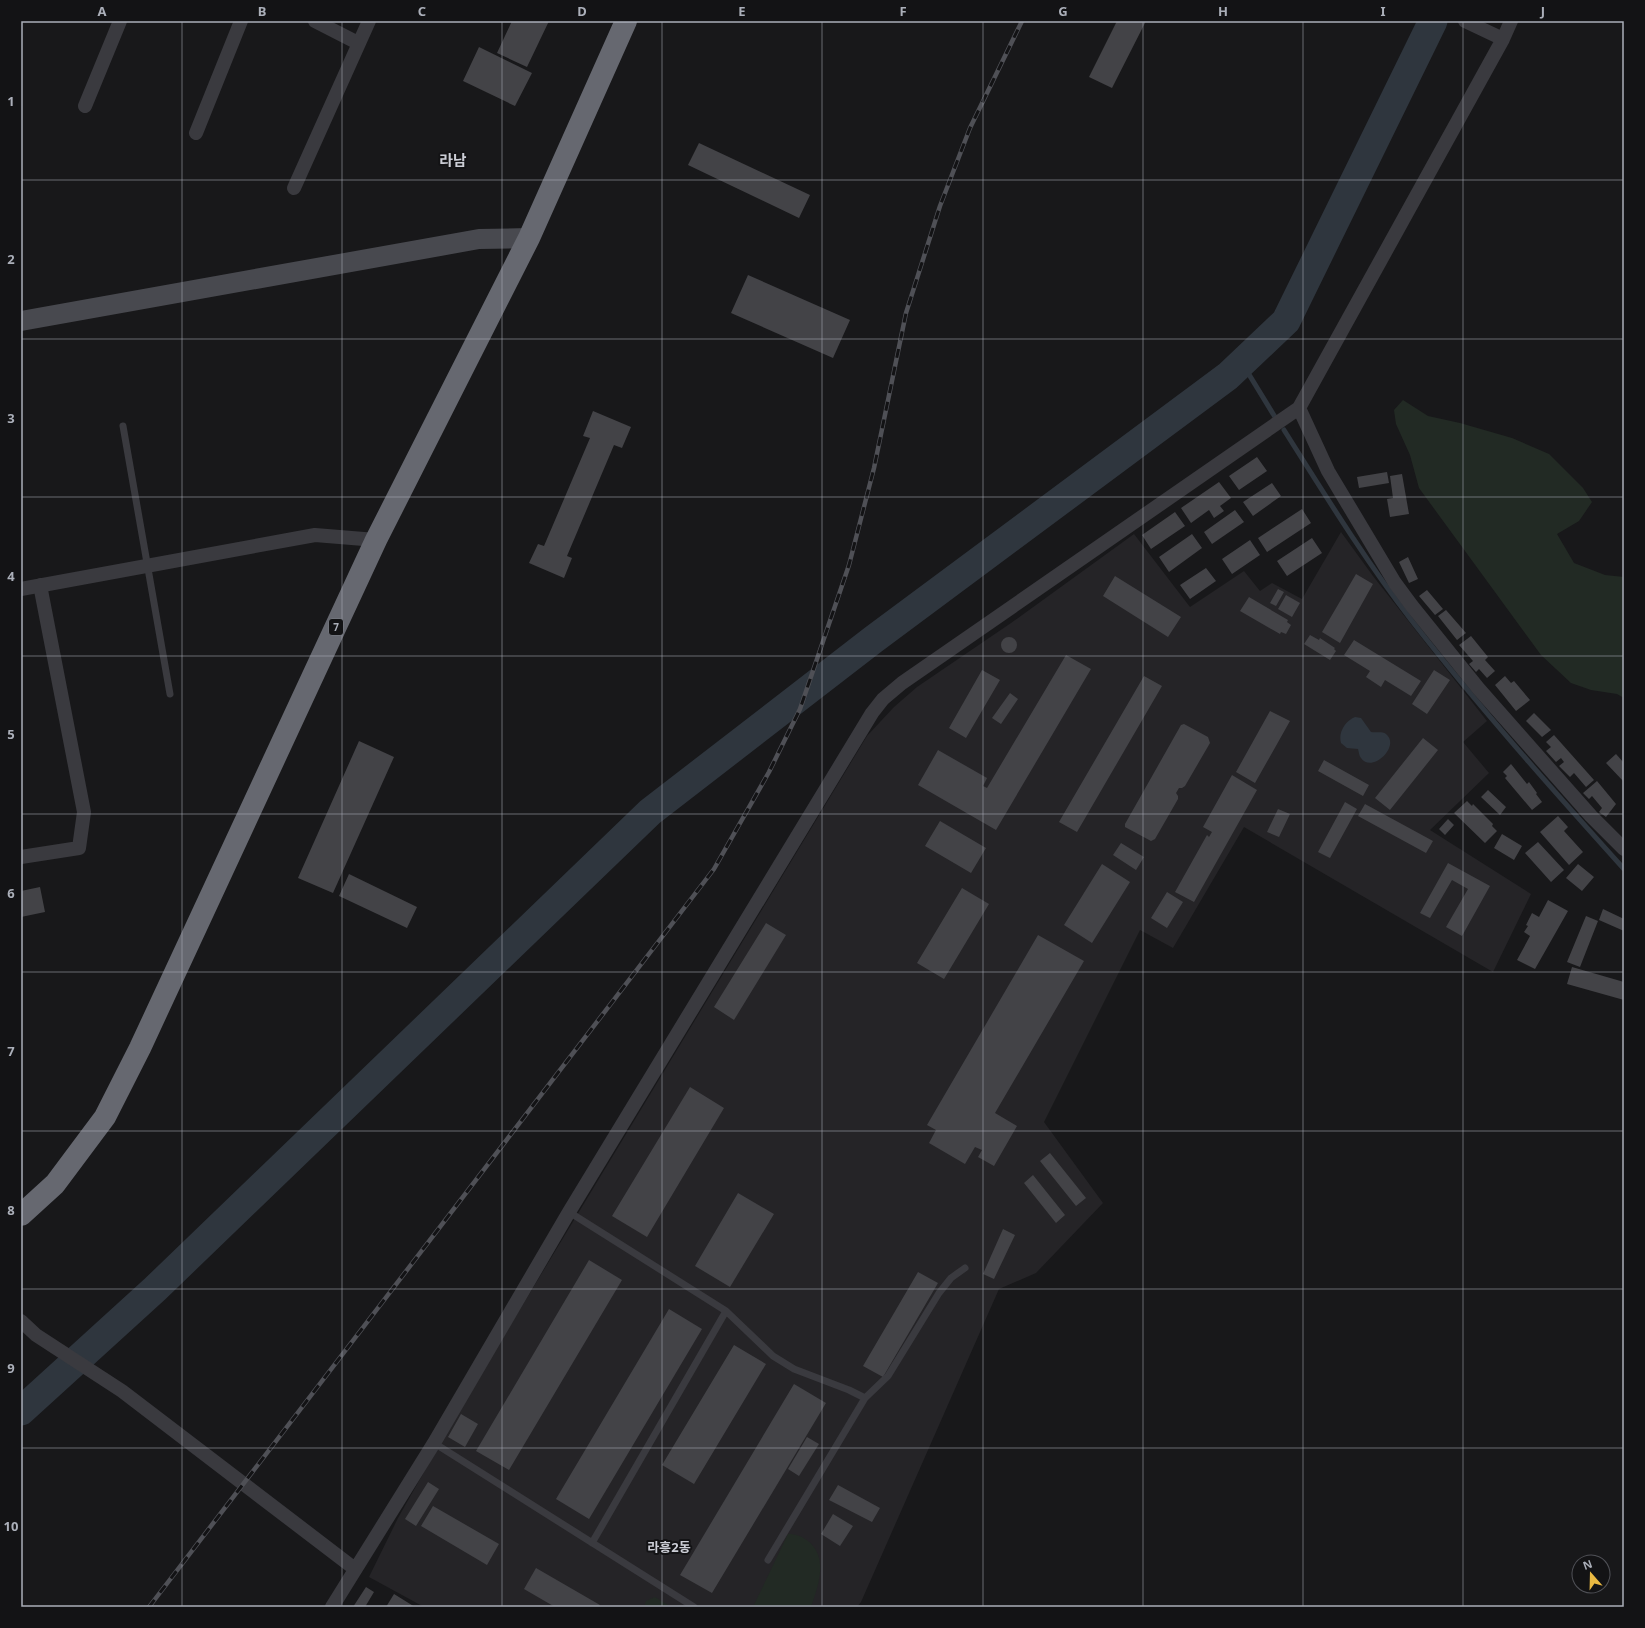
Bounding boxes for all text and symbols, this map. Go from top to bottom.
text: A [98,2,107,20]
text: B [258,2,266,20]
text: C [418,2,426,20]
text: D [577,2,587,20]
text: E [738,2,746,20]
text: F [899,2,907,20]
text: G [1058,2,1068,20]
text: H [1218,2,1228,20]
text: I [1380,2,1386,20]
text: J [1540,2,1545,20]
text: 1 [7,92,15,110]
district label: 라남 [439,150,467,170]
text: 2 [7,250,15,268]
text: 3 [7,409,15,427]
text: 4 [7,567,15,585]
road number: 7 [329,619,343,635]
text: 5 [7,725,15,743]
text: 6 [7,884,15,902]
text: 7 [7,1042,15,1060]
text: 8 [7,1201,15,1219]
text: 9 [7,1359,15,1377]
text: 10 [4,1517,18,1535]
district label: 라흥2동 [647,1538,691,1556]
north arrow [1571,1554,1611,1594]
text: N [1581,1556,1594,1573]

